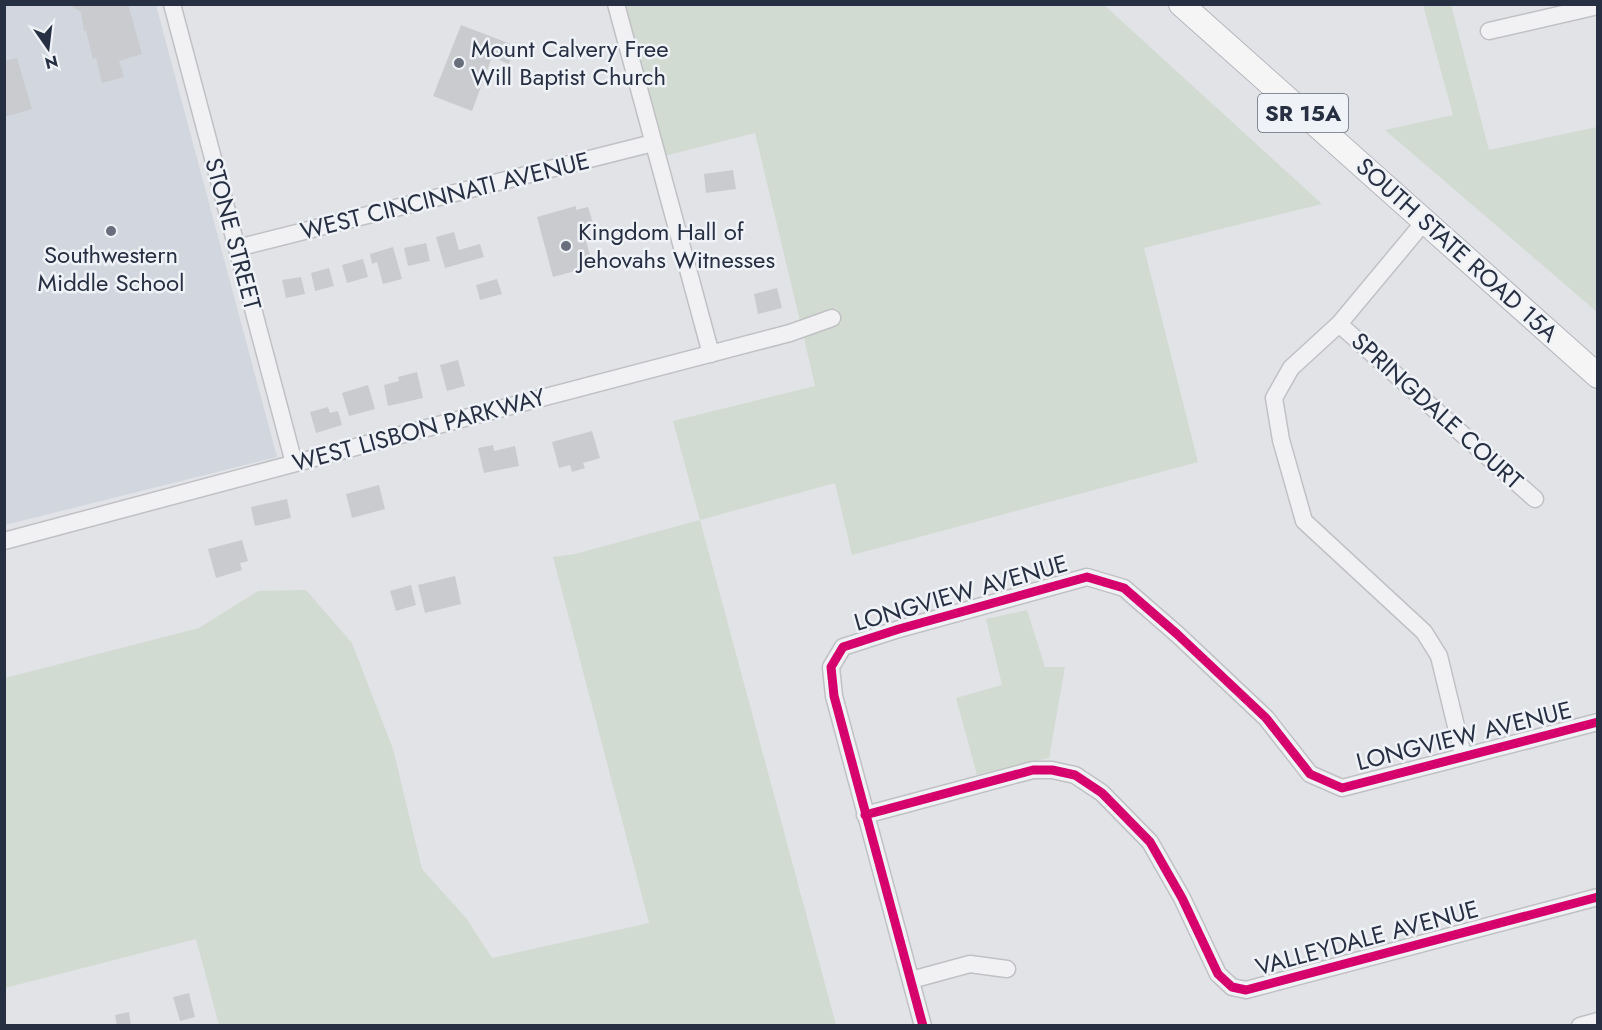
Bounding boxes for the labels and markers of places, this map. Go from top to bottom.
place label: Mount Calvery Free Will Baptist Church [471,31,669,94]
marker: Mount Calvery Free Will Baptist Church [452,56,466,70]
place label: Kingdom Hall of Jehovahs Witnesses [575,214,775,277]
marker: Southwestern Middle School [104,224,118,238]
place label: Southwestern Middle School [37,237,185,300]
marker: Kingdom Hall of Jehovahs Witnesses [559,239,573,253]

